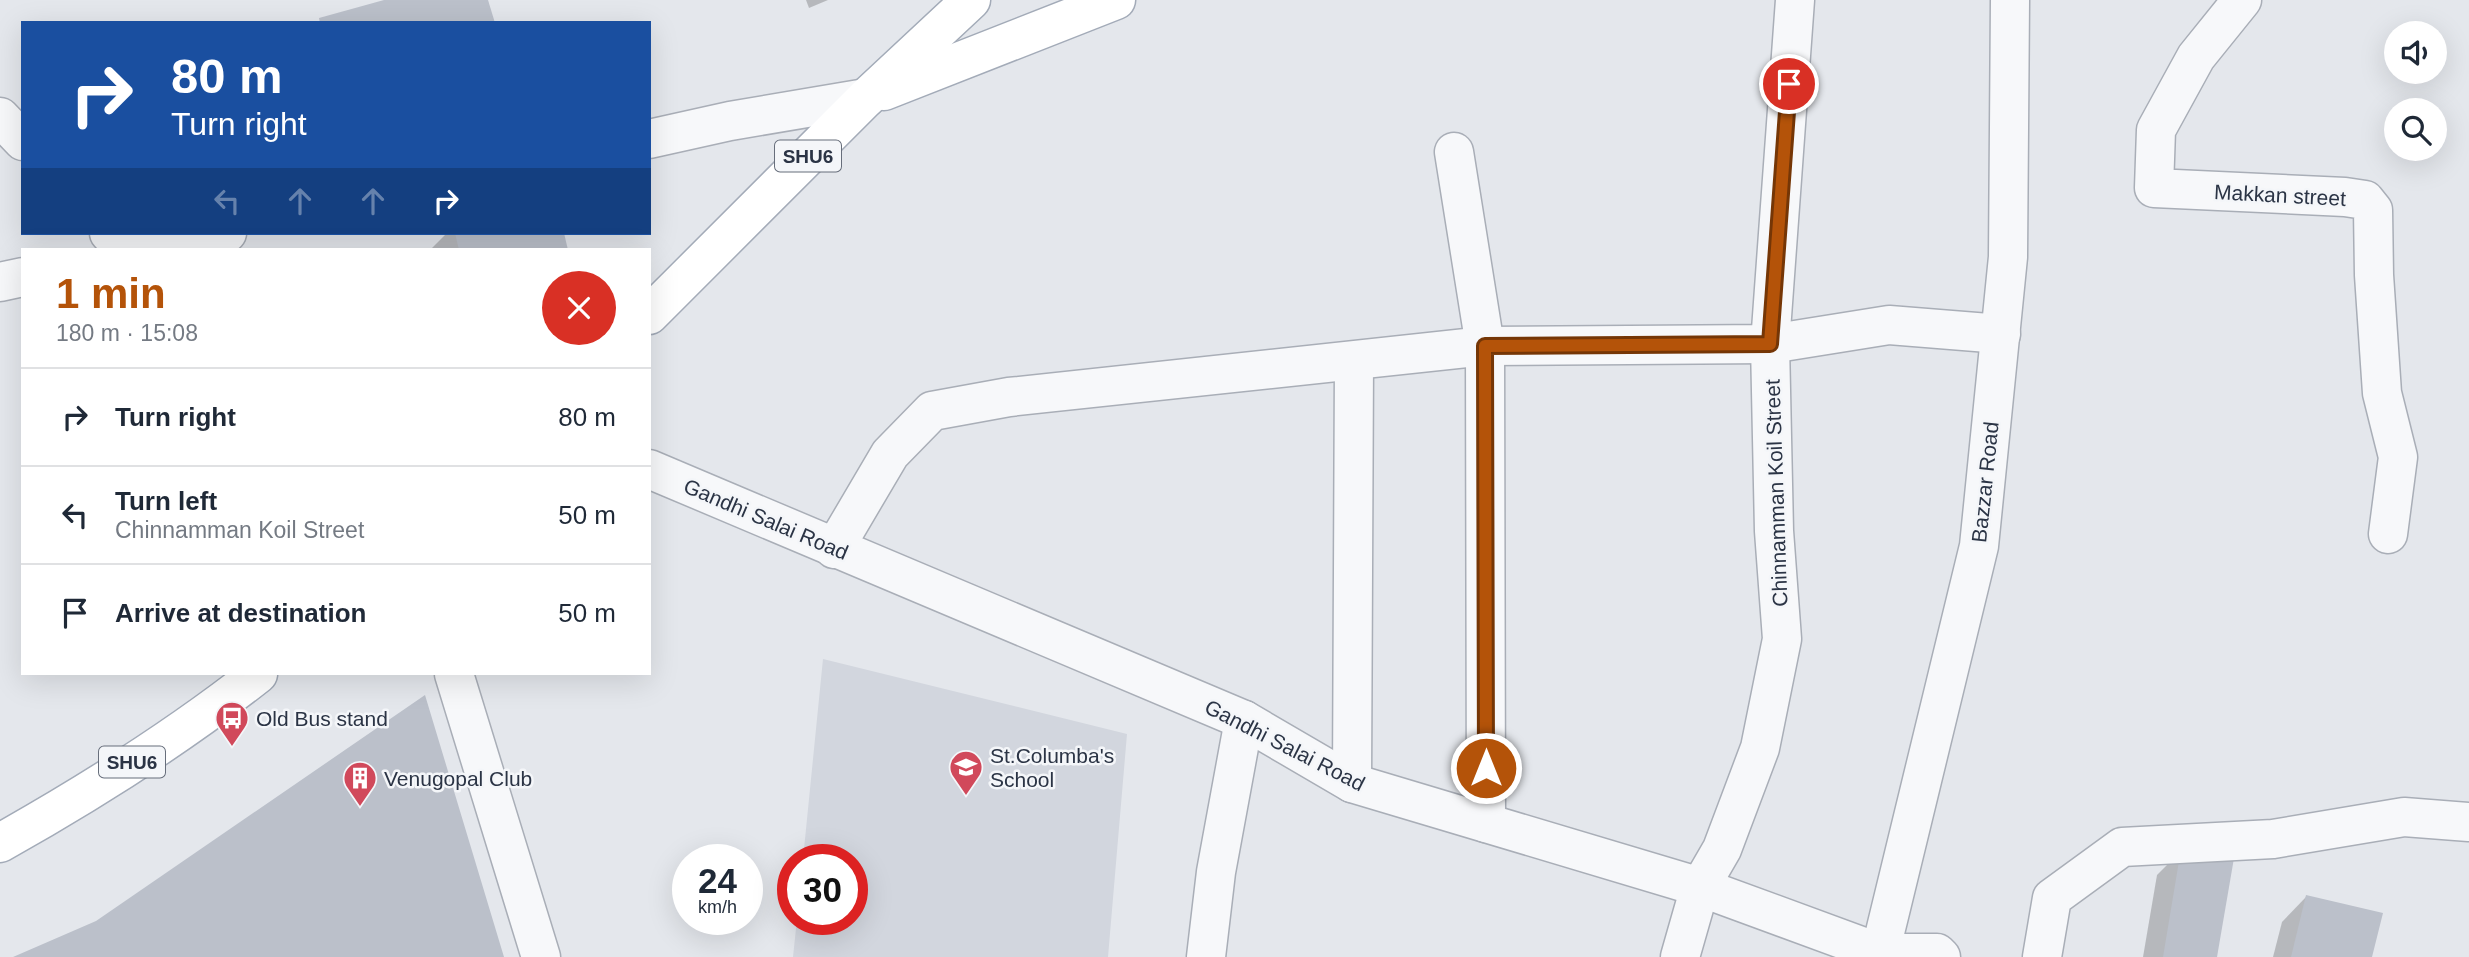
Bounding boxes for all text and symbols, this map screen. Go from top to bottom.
map controls [2384,21,2447,161]
button: sound [2384,21,2447,84]
icon: right [56,49,147,140]
text: 80 m [171,49,283,103]
pin [1759,54,1819,114]
icon: arrive [1770,65,1808,103]
button: search [2384,98,2447,161]
text: Turn right [171,106,307,142]
road number: SHU6 [775,140,841,172]
street label: Makkan street [2214,180,2347,210]
icon: left [208,182,246,220]
icon: ahead [281,182,319,220]
icon: ahead [354,182,392,220]
icon: right [427,182,465,220]
text: 1 min [56,270,166,317]
button: close [542,271,616,345]
text: 180 m · 15:08 [56,320,198,346]
street label: Chinnamman Koil Street [1761,379,1791,607]
icon: right [56,398,94,436]
text: Turn right [115,402,236,432]
text: 80 m [558,402,616,432]
street label: Bazzar Road [1967,420,2003,544]
street label: Gandhi Salai Road [680,474,852,564]
text: Turn left [115,486,217,516]
icon: left [56,496,94,534]
text: 50 m [558,500,616,530]
text: Chinnamman Koil Street [115,517,364,543]
icon: arrive [56,594,94,632]
text: Arrive at destination [115,598,366,628]
text: 50 m [558,598,616,628]
street label: Gandhi Salai Road [1201,695,1369,795]
bus stop icon: Old Bus stand [213,699,251,748]
place label: Old Bus stand [256,707,388,730]
position arrow [1449,731,1523,805]
place label: St.Columba's School [990,744,1114,791]
road number: SHU6 [99,747,165,778]
school or university icon: St.Columba's School [947,748,985,797]
building icon: Venugopal Club [341,759,379,808]
place label: Venugopal Club [384,767,532,790]
speed limit sign: 30 [777,844,868,935]
text: 24 [698,861,737,900]
text: km/h [698,897,737,917]

